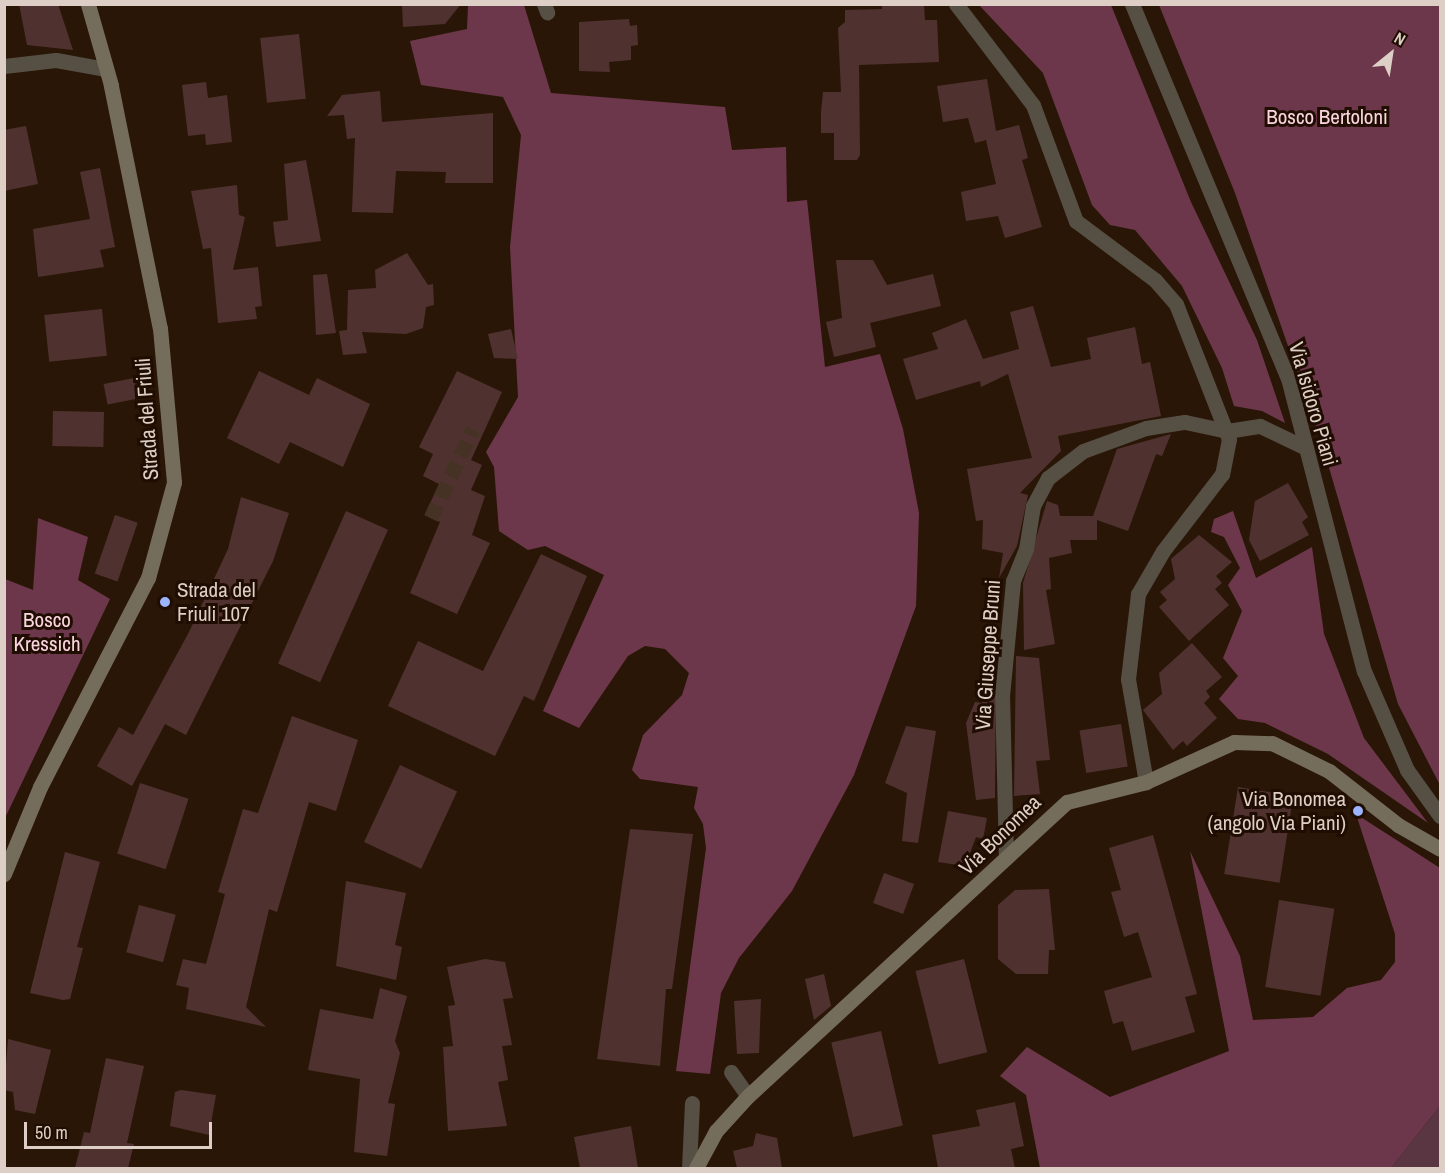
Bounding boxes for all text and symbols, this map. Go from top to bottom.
north arrow [1361,24,1421,84]
text: N [1390,27,1410,50]
park label: Bosco Bertoloni [1266,104,1388,130]
street label: Via Isidoro Piani [1283,339,1343,469]
street label: Strada del Friuli [130,357,164,481]
place label: Strada del Friuli 107 [177,577,255,627]
street label: Via Giuseppe Bruni [970,579,1006,731]
marker: Strada del Friuli 107 [158,595,172,609]
park label: Bosco Kressich [14,607,80,657]
place label: Via Bonomea (angolo Via Piani) [1207,786,1346,836]
street label: Via Bonomea [954,790,1046,880]
marker: Via Bonomea (angolo Via Piani) [1351,804,1365,818]
scale bar [27,1110,214,1148]
text: 50 m [35,1120,68,1145]

